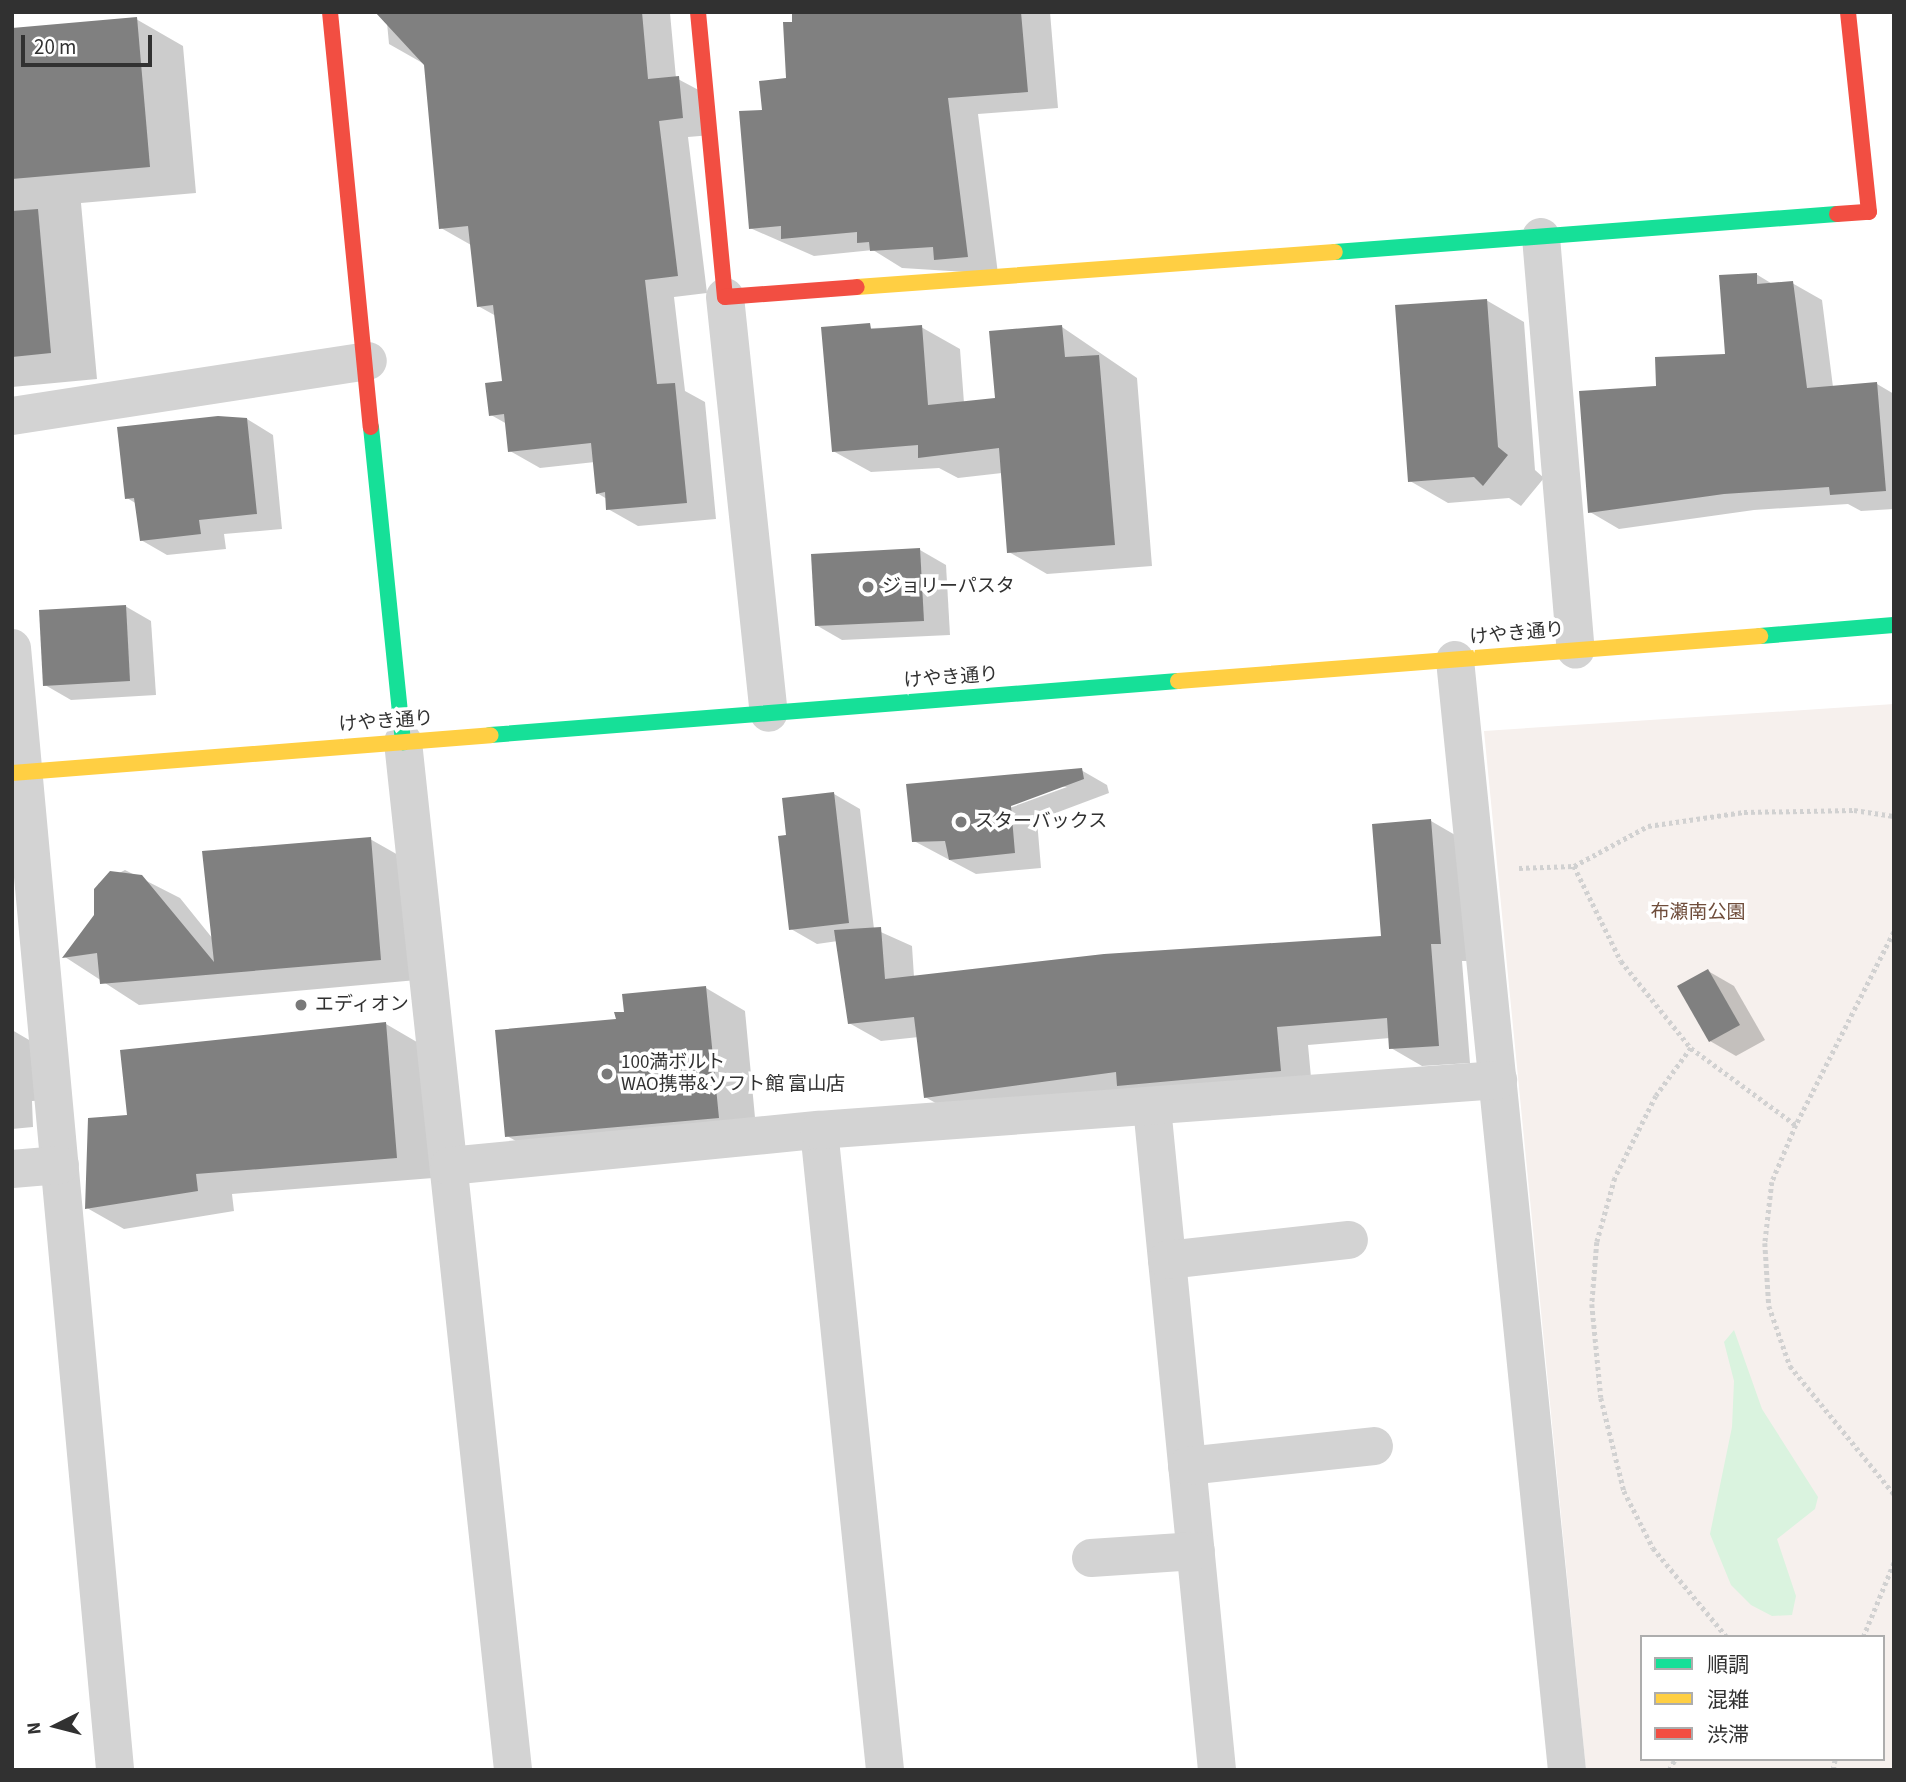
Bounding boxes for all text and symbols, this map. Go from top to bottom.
scale bar [24,21,156,65]
text: 20 m [34,32,76,62]
place label: ジョリーパスタ [882,576,1015,598]
marker: ジョリーパスタ [860,579,876,595]
street label: けやき通り [1469,619,1565,649]
street label: けやき通り [903,663,999,693]
street label: けやき通り [338,707,434,737]
place label: スターバックス [975,811,1108,833]
marker: スターバックス [953,814,969,830]
park label: 布瀬南公園 [1651,902,1745,924]
place label: エディオン [315,994,410,1016]
marker: エディオン [293,997,309,1013]
place label: 100満ボルト WAO携帯&ソフト館 富山店 [621,1052,845,1096]
marker: 100満ボルト WAO携帯&ソフト館 富山店 [599,1066,615,1082]
legend [1640,1635,1885,1761]
text: 順調 [1707,1650,1749,1680]
text: 混雑 [1707,1685,1749,1715]
north arrow [21,1691,91,1761]
text: 渋滞 [1707,1720,1749,1750]
text: N [21,1721,49,1736]

